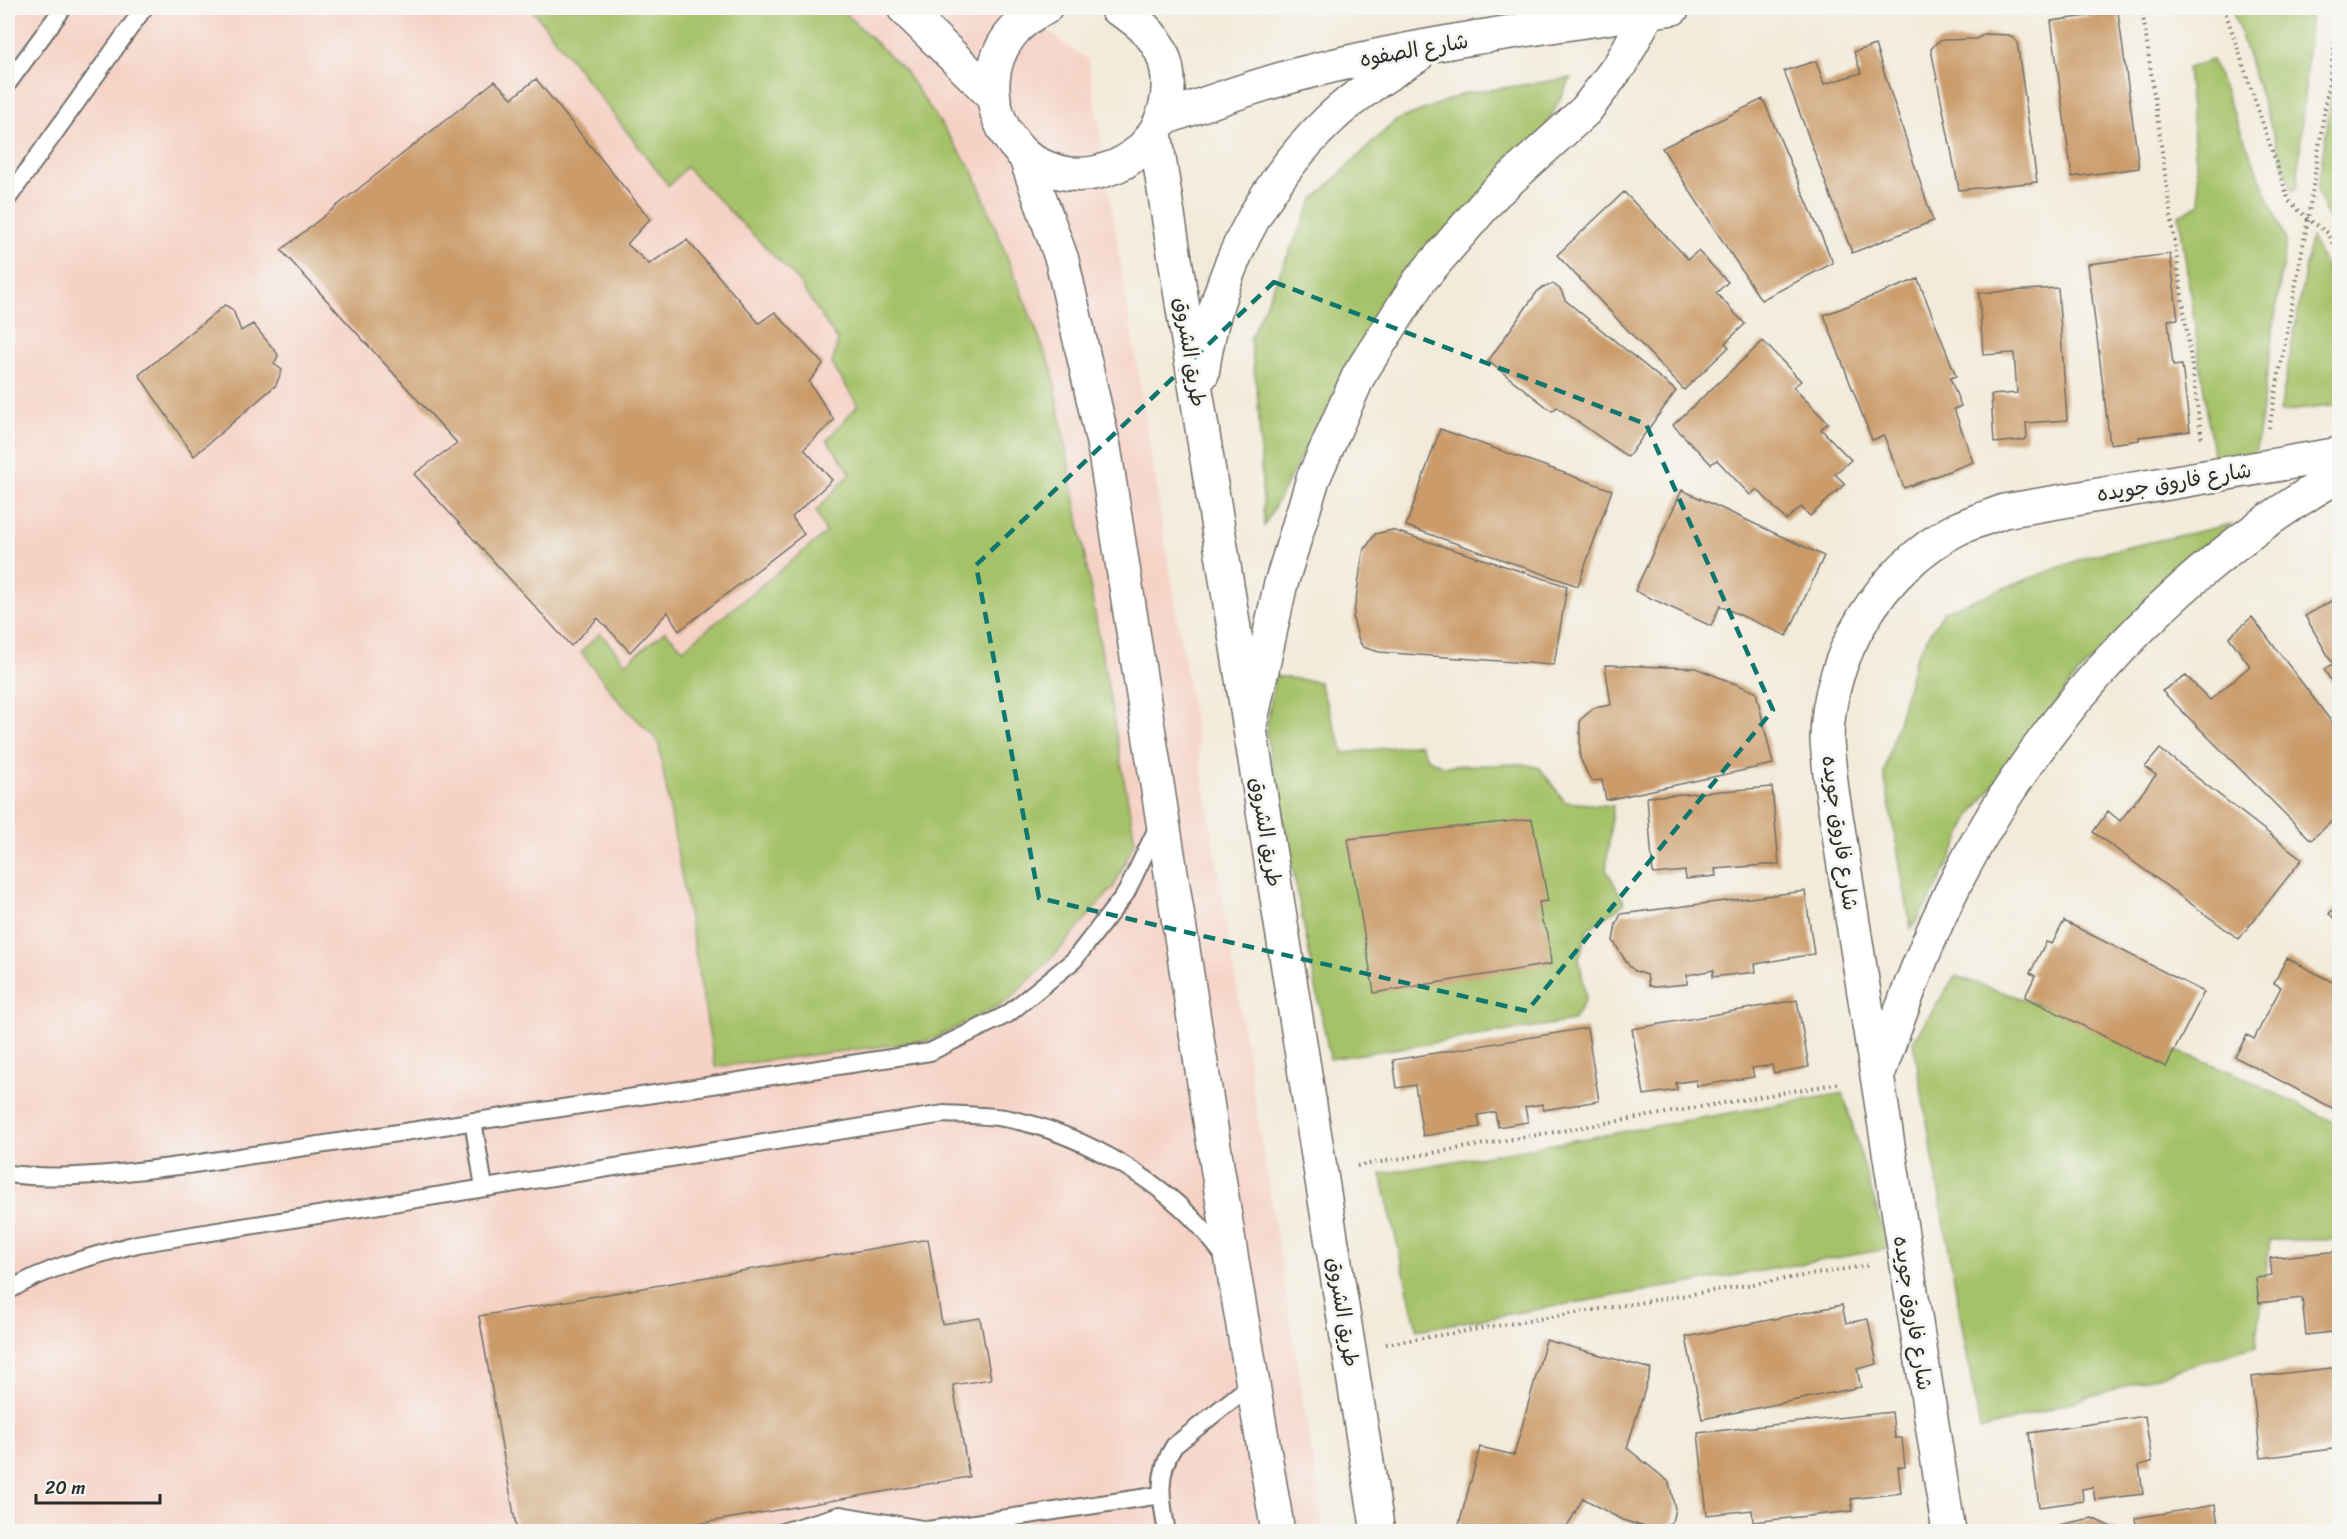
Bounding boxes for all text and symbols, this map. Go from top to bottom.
street label: شارع الصفوه [1357,22,1471,78]
street label: طريق الشروق [1163,294,1217,410]
street label: شارع فاروق جويده [2094,451,2254,513]
street label: شارع فاروق جويده [1810,753,1870,913]
street label: طريق الشروق [1239,774,1293,890]
street label: شارع فاروق جويده [1882,1233,1944,1393]
street label: طريق الشروق [1316,1254,1370,1370]
scale bar [36,1467,160,1505]
text: 20 m [45,1472,85,1504]

